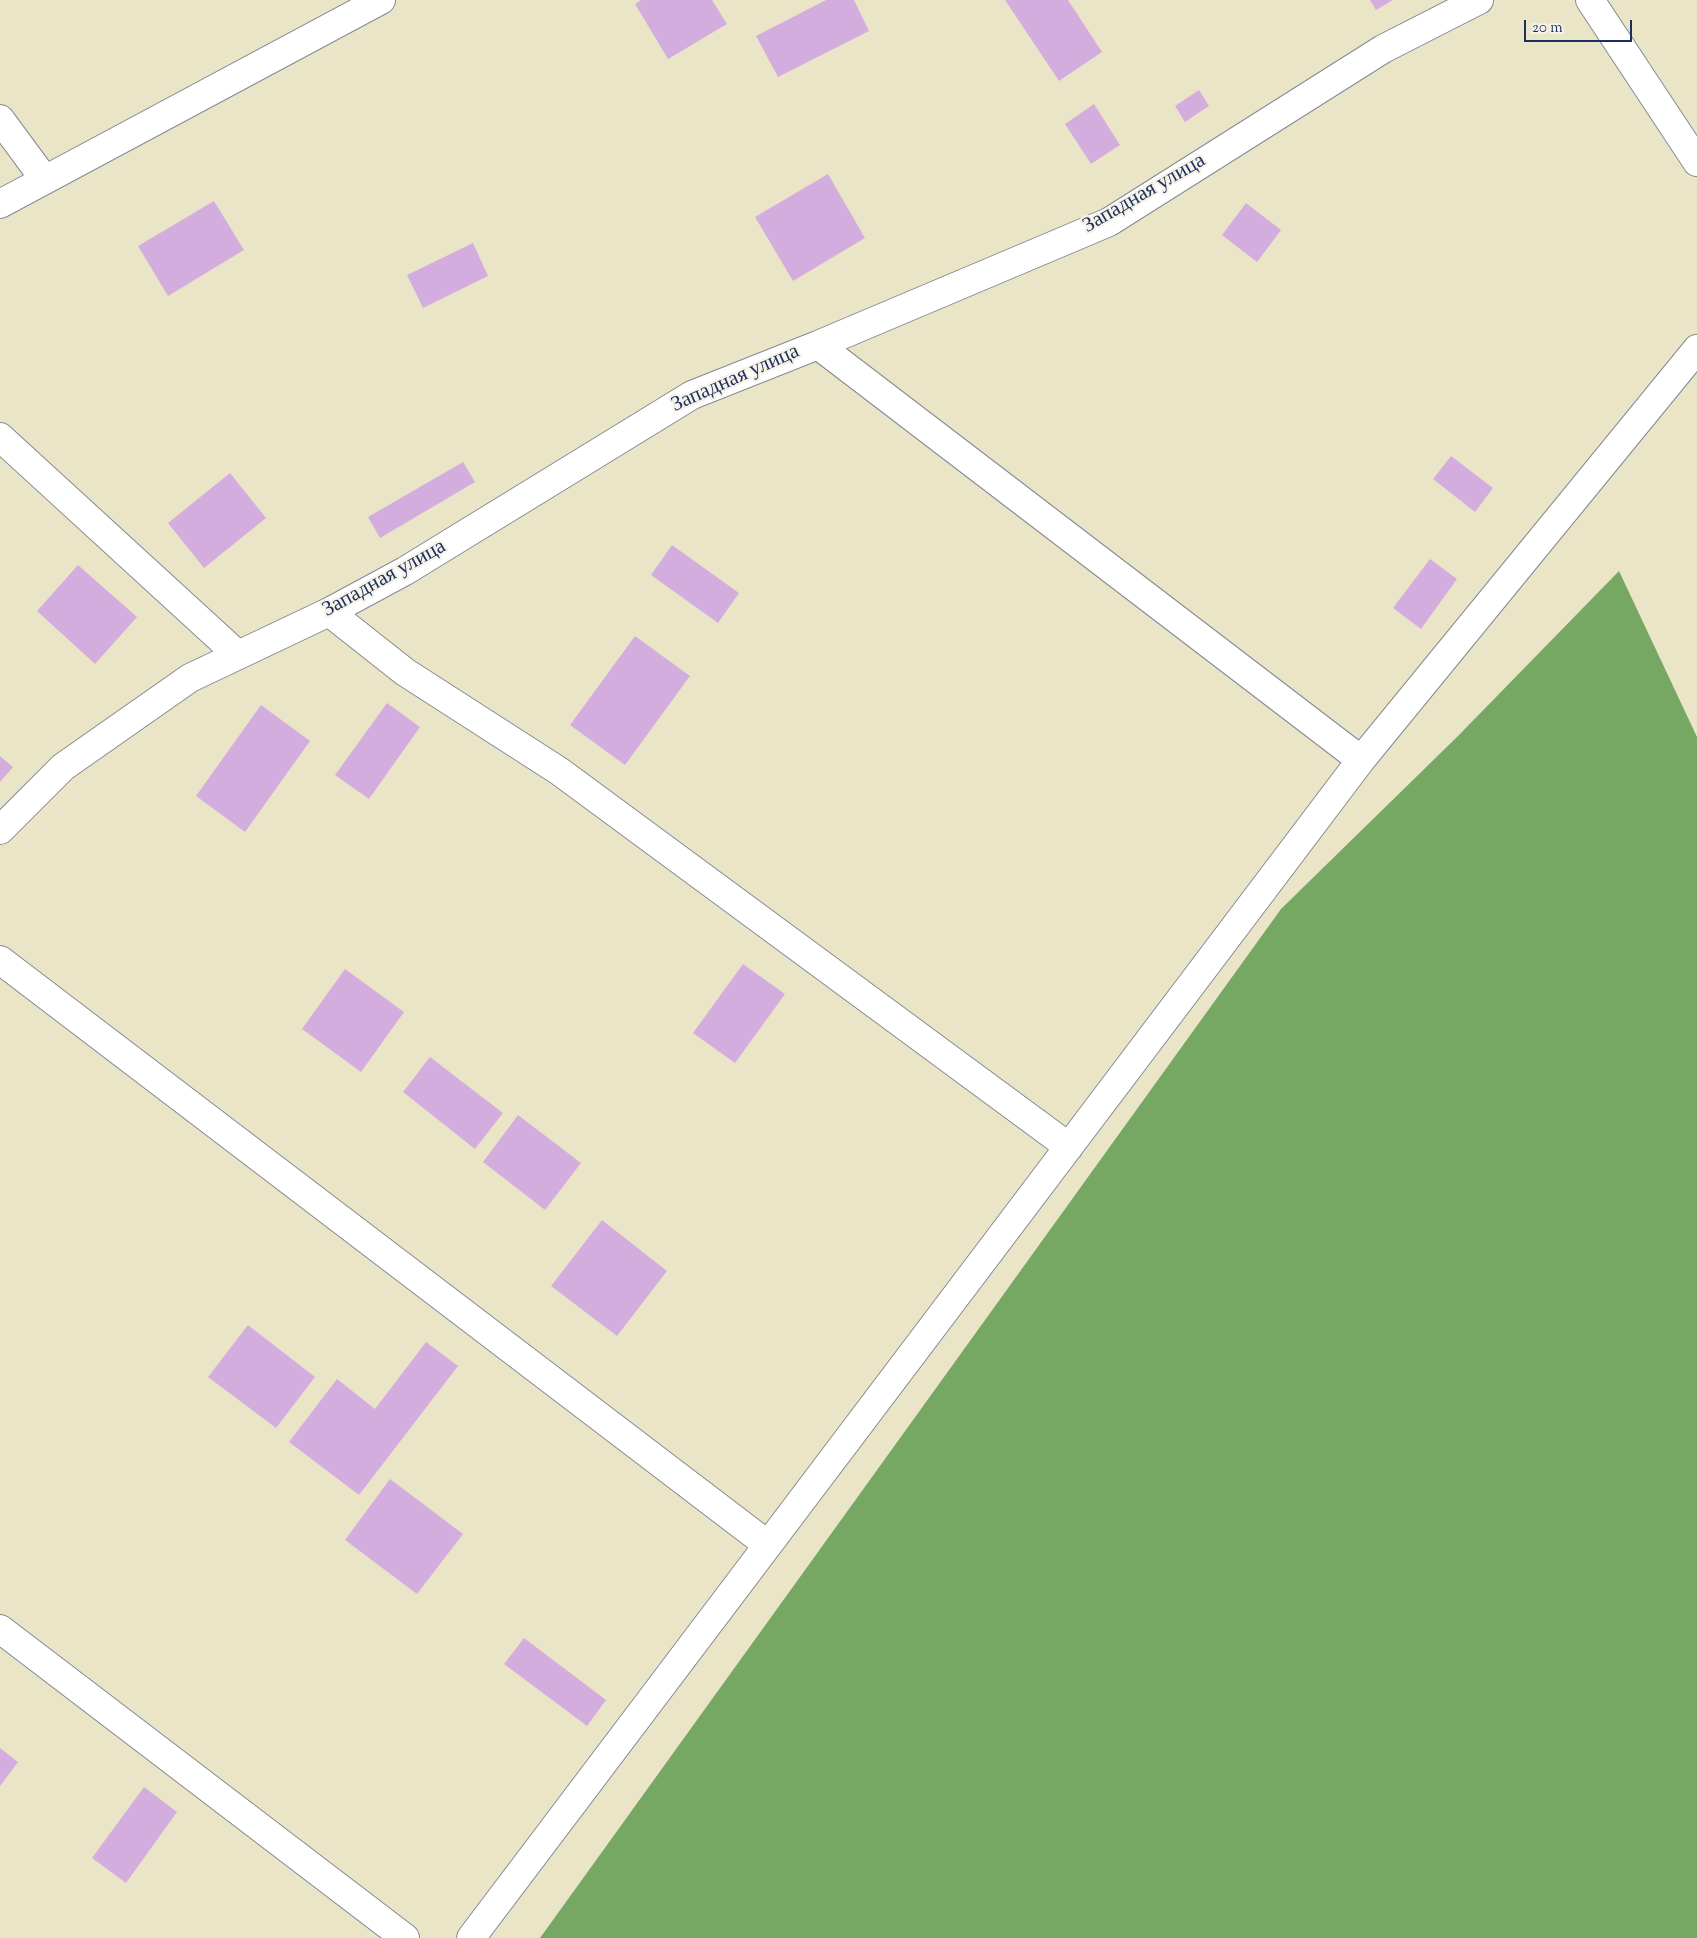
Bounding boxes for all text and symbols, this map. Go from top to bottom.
scale bar [1527,10,1634,42]
text: 20 m [1532,18,1563,39]
street label: Западная улица [1079,150,1211,240]
street label: Западная улица [668,341,804,419]
street label: Западная улица [319,536,451,624]

